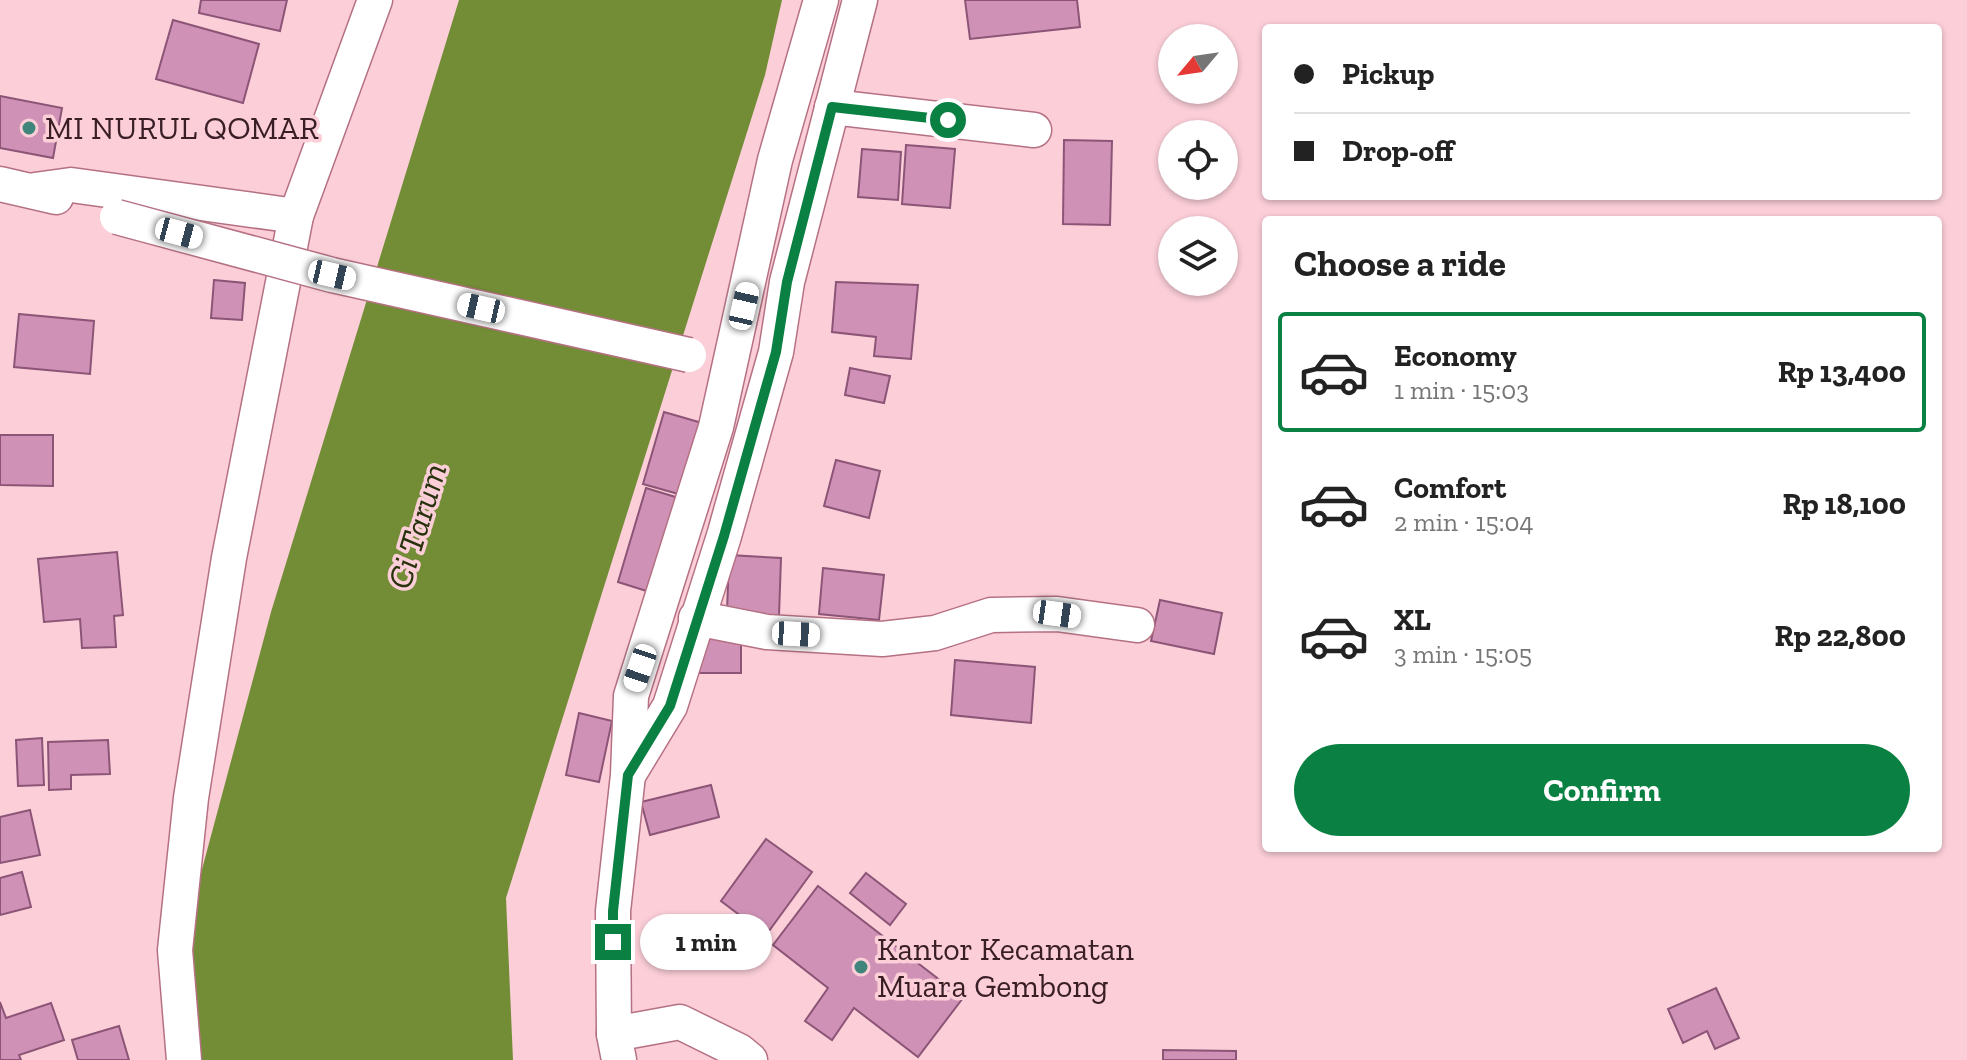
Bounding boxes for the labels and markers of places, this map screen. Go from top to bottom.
place label: MI NURUL QOMAR [45,109,319,147]
marker: MI NURUL QOMAR [20,119,38,137]
place label: Kantor Kecamatan Muara Gembong [877,930,1134,1005]
marker: Kantor Kecamatan Muara Gembong [852,958,870,976]

